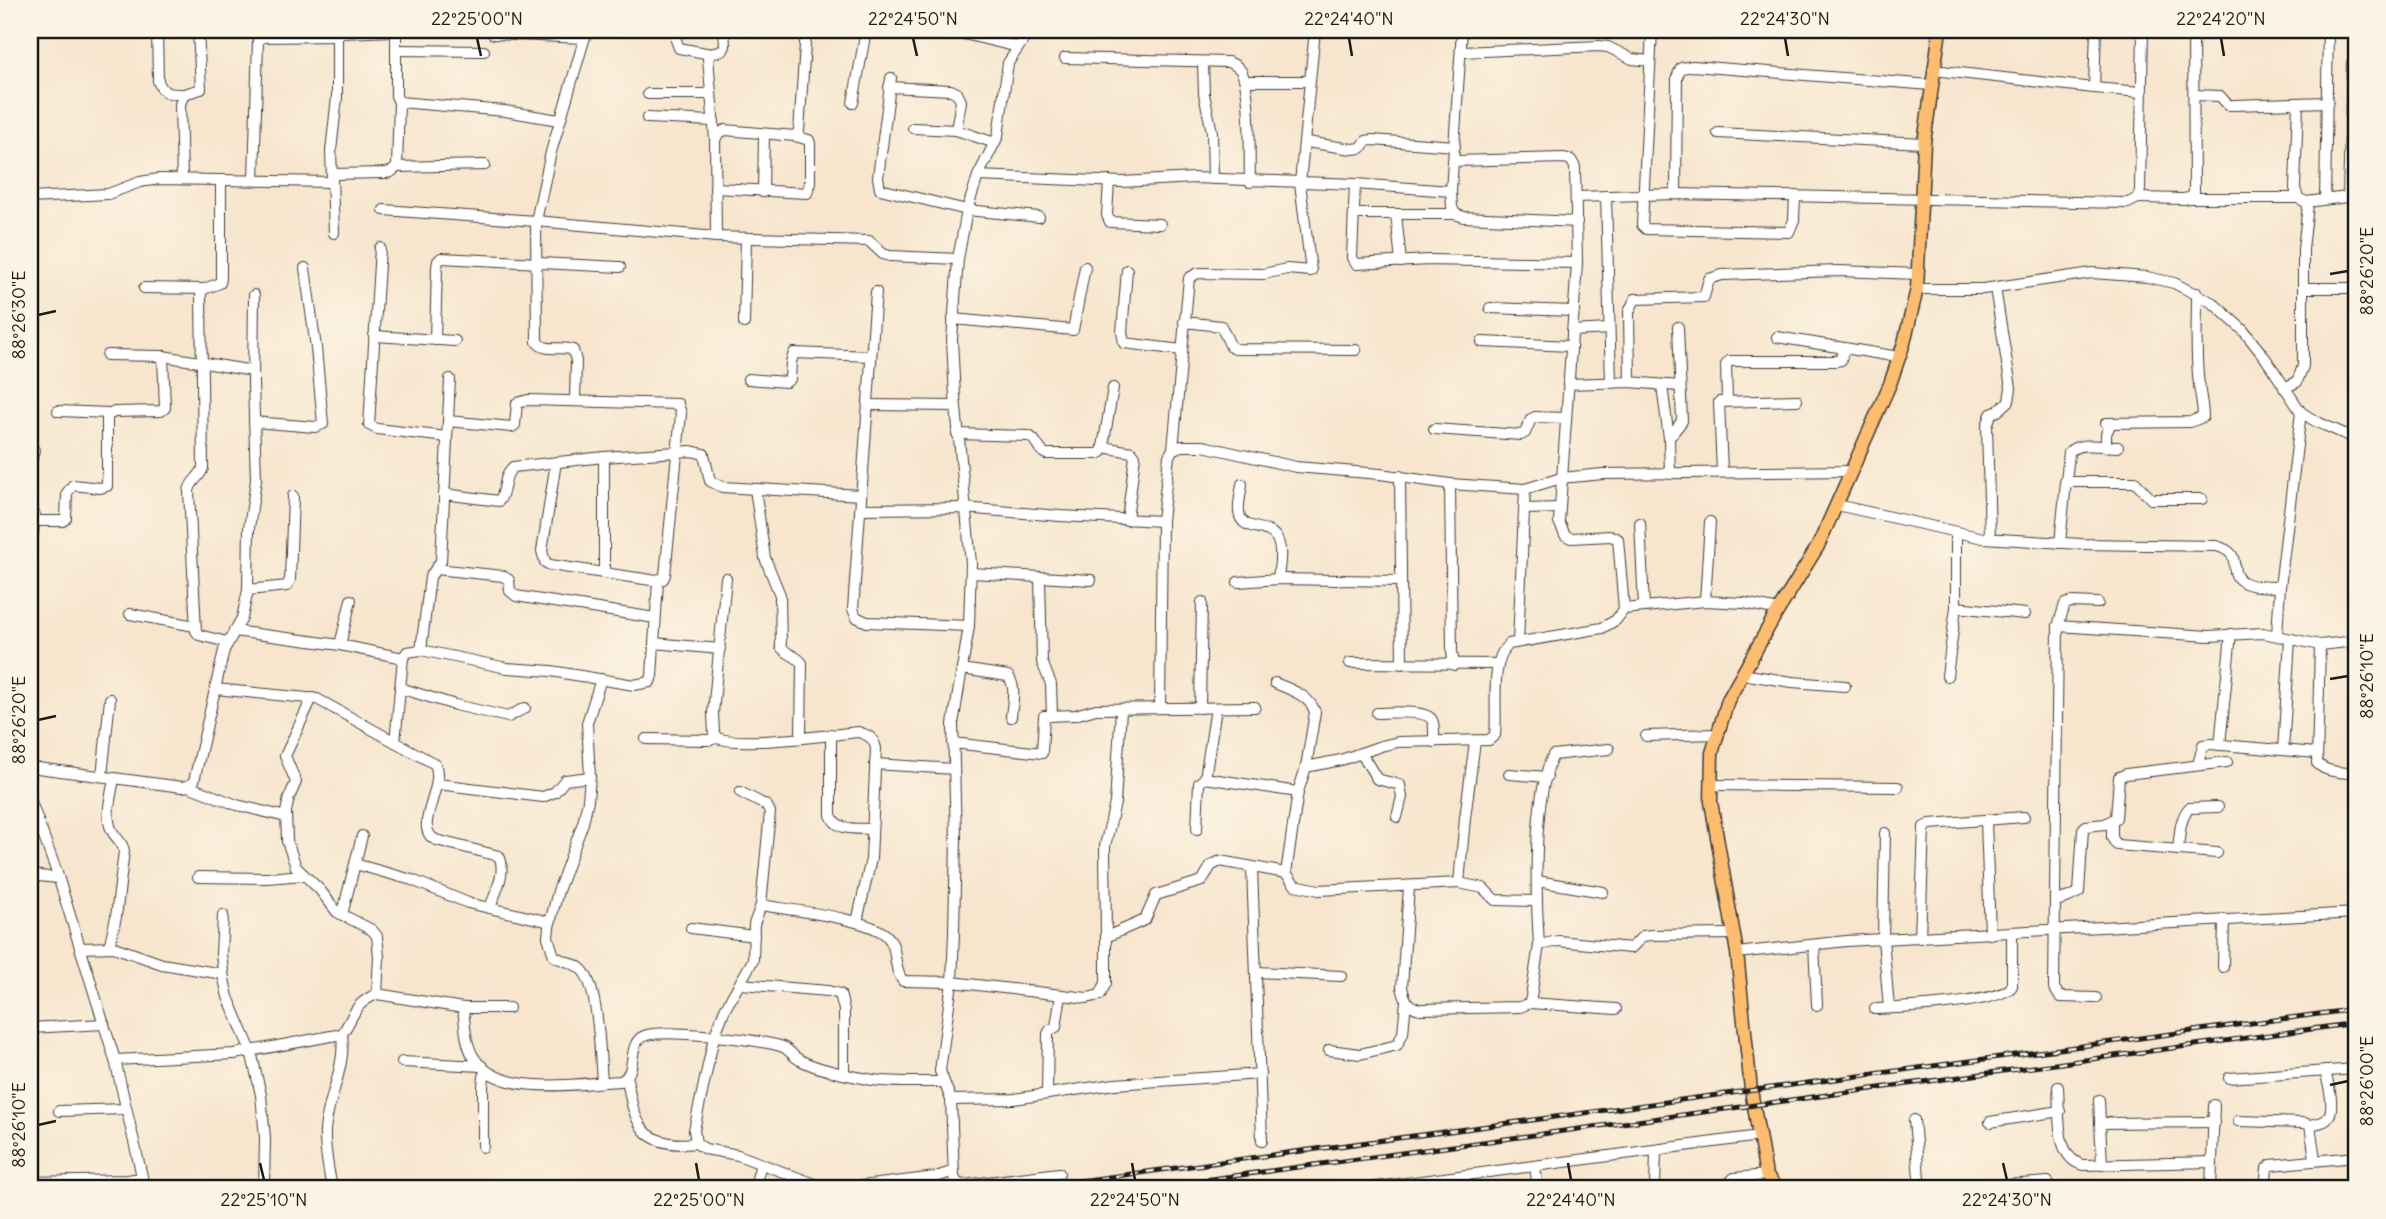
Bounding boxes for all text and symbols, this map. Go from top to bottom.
text: 22°25'00"N [431,7,523,30]
text: 22°24'50"N [868,7,958,30]
text: 22°24'40"N [1304,7,1394,30]
text: 22°24'30"N [1740,7,1830,30]
text: 22°24'20"N [2176,7,2266,30]
text: 88°26'20"E [2355,227,2378,315]
text: 88°26'30"E [7,270,30,360]
text: 88°26'10"E [2355,633,2378,719]
text: 88°26'20"E [7,676,30,764]
text: 88°26'00"E [2355,1036,2378,1126]
text: 88°26'10"E [7,1082,30,1168]
text: 22°25'10"N [221,1188,307,1211]
text: 22°25'00"N [653,1188,745,1211]
text: 22°24'50"N [1090,1188,1180,1211]
text: 22°24'40"N [1526,1188,1616,1211]
text: 22°24'30"N [1962,1188,2052,1211]

